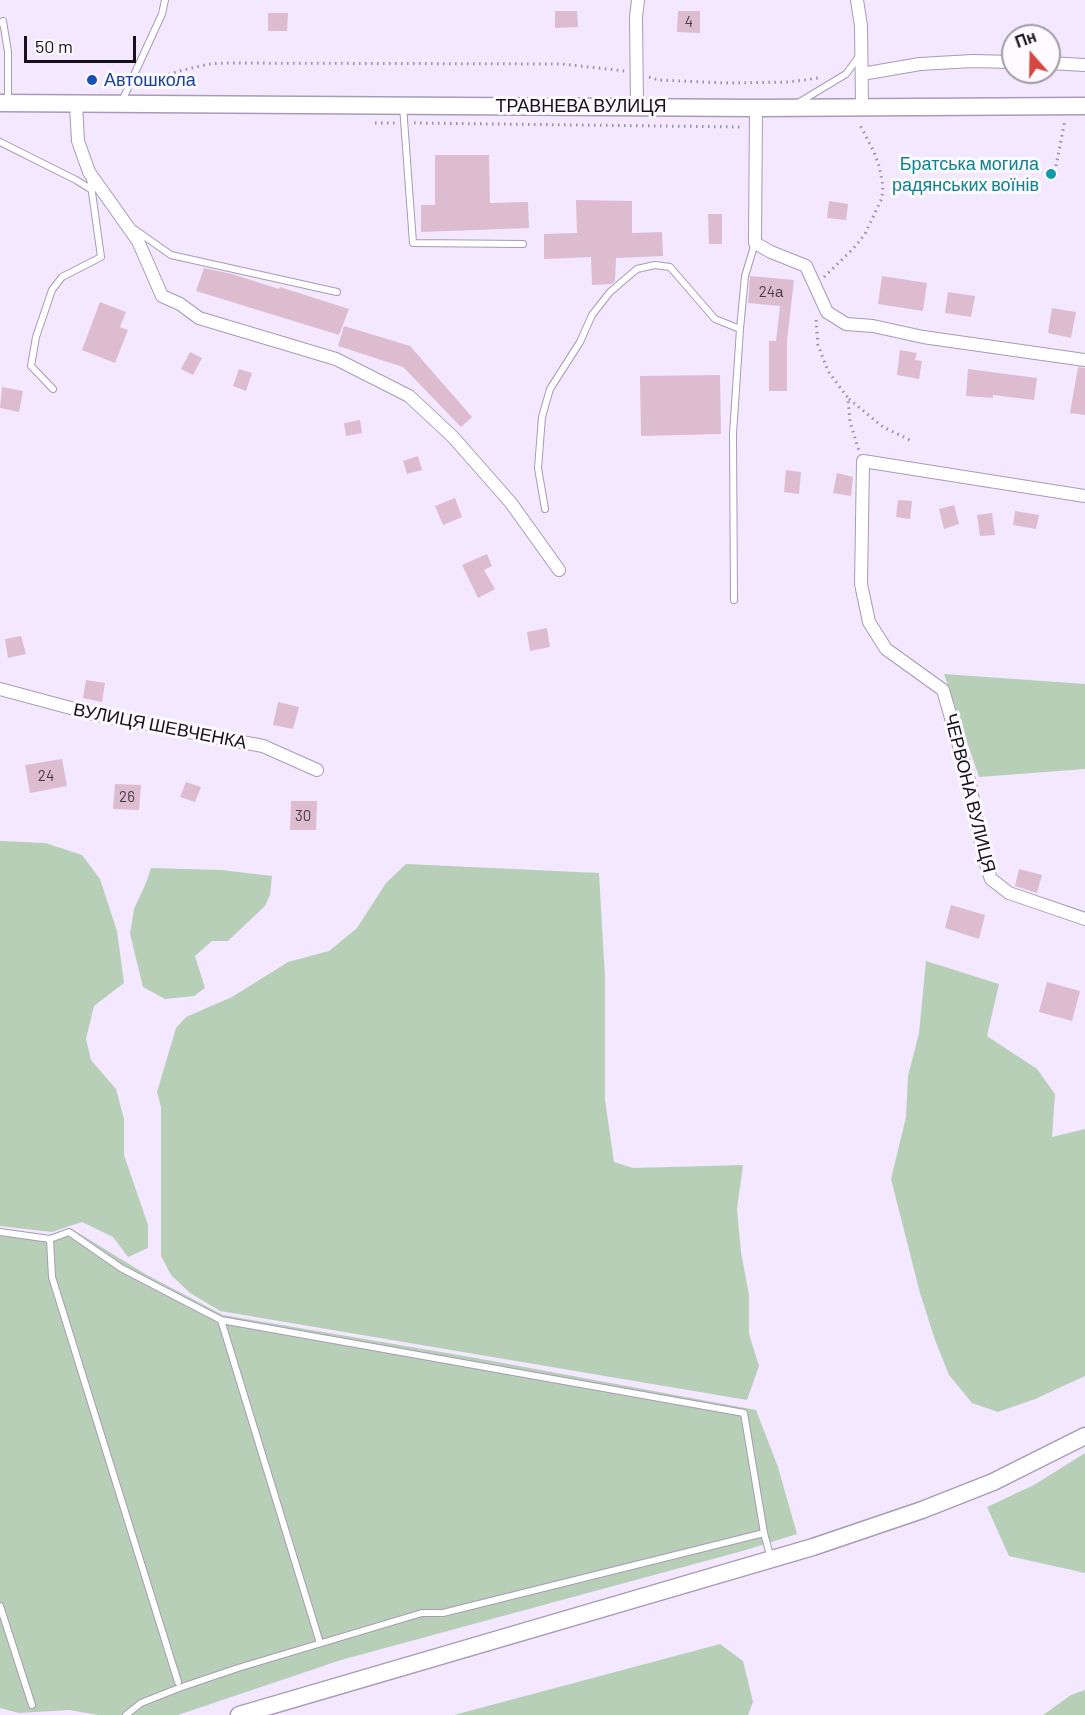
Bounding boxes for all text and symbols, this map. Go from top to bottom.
house number: 4 [685,13,693,31]
scale bar [27,24,140,62]
north arrow [1001,24,1061,84]
text: Пн [1012,26,1039,51]
text: 50 m [35,35,73,57]
place label: Автошкола [104,69,196,91]
marker: Автошкола [85,73,99,87]
street label: ТРАВНЕВА ВУЛИЦЯ [495,95,667,117]
place label: Братська могила радянських воїнів [892,153,1039,195]
marker: Братська могила радянських воїнів [1044,167,1058,181]
house number: 24а [759,283,783,301]
street label: ВУЛИЦЯ ШЕВЧЕНКА [72,699,248,753]
street label: ЧЕРВОНА ВУЛИЦЯ [940,711,1000,875]
house number: 24 [38,767,54,785]
house number: 26 [119,788,135,806]
house number: 30 [295,807,311,825]

